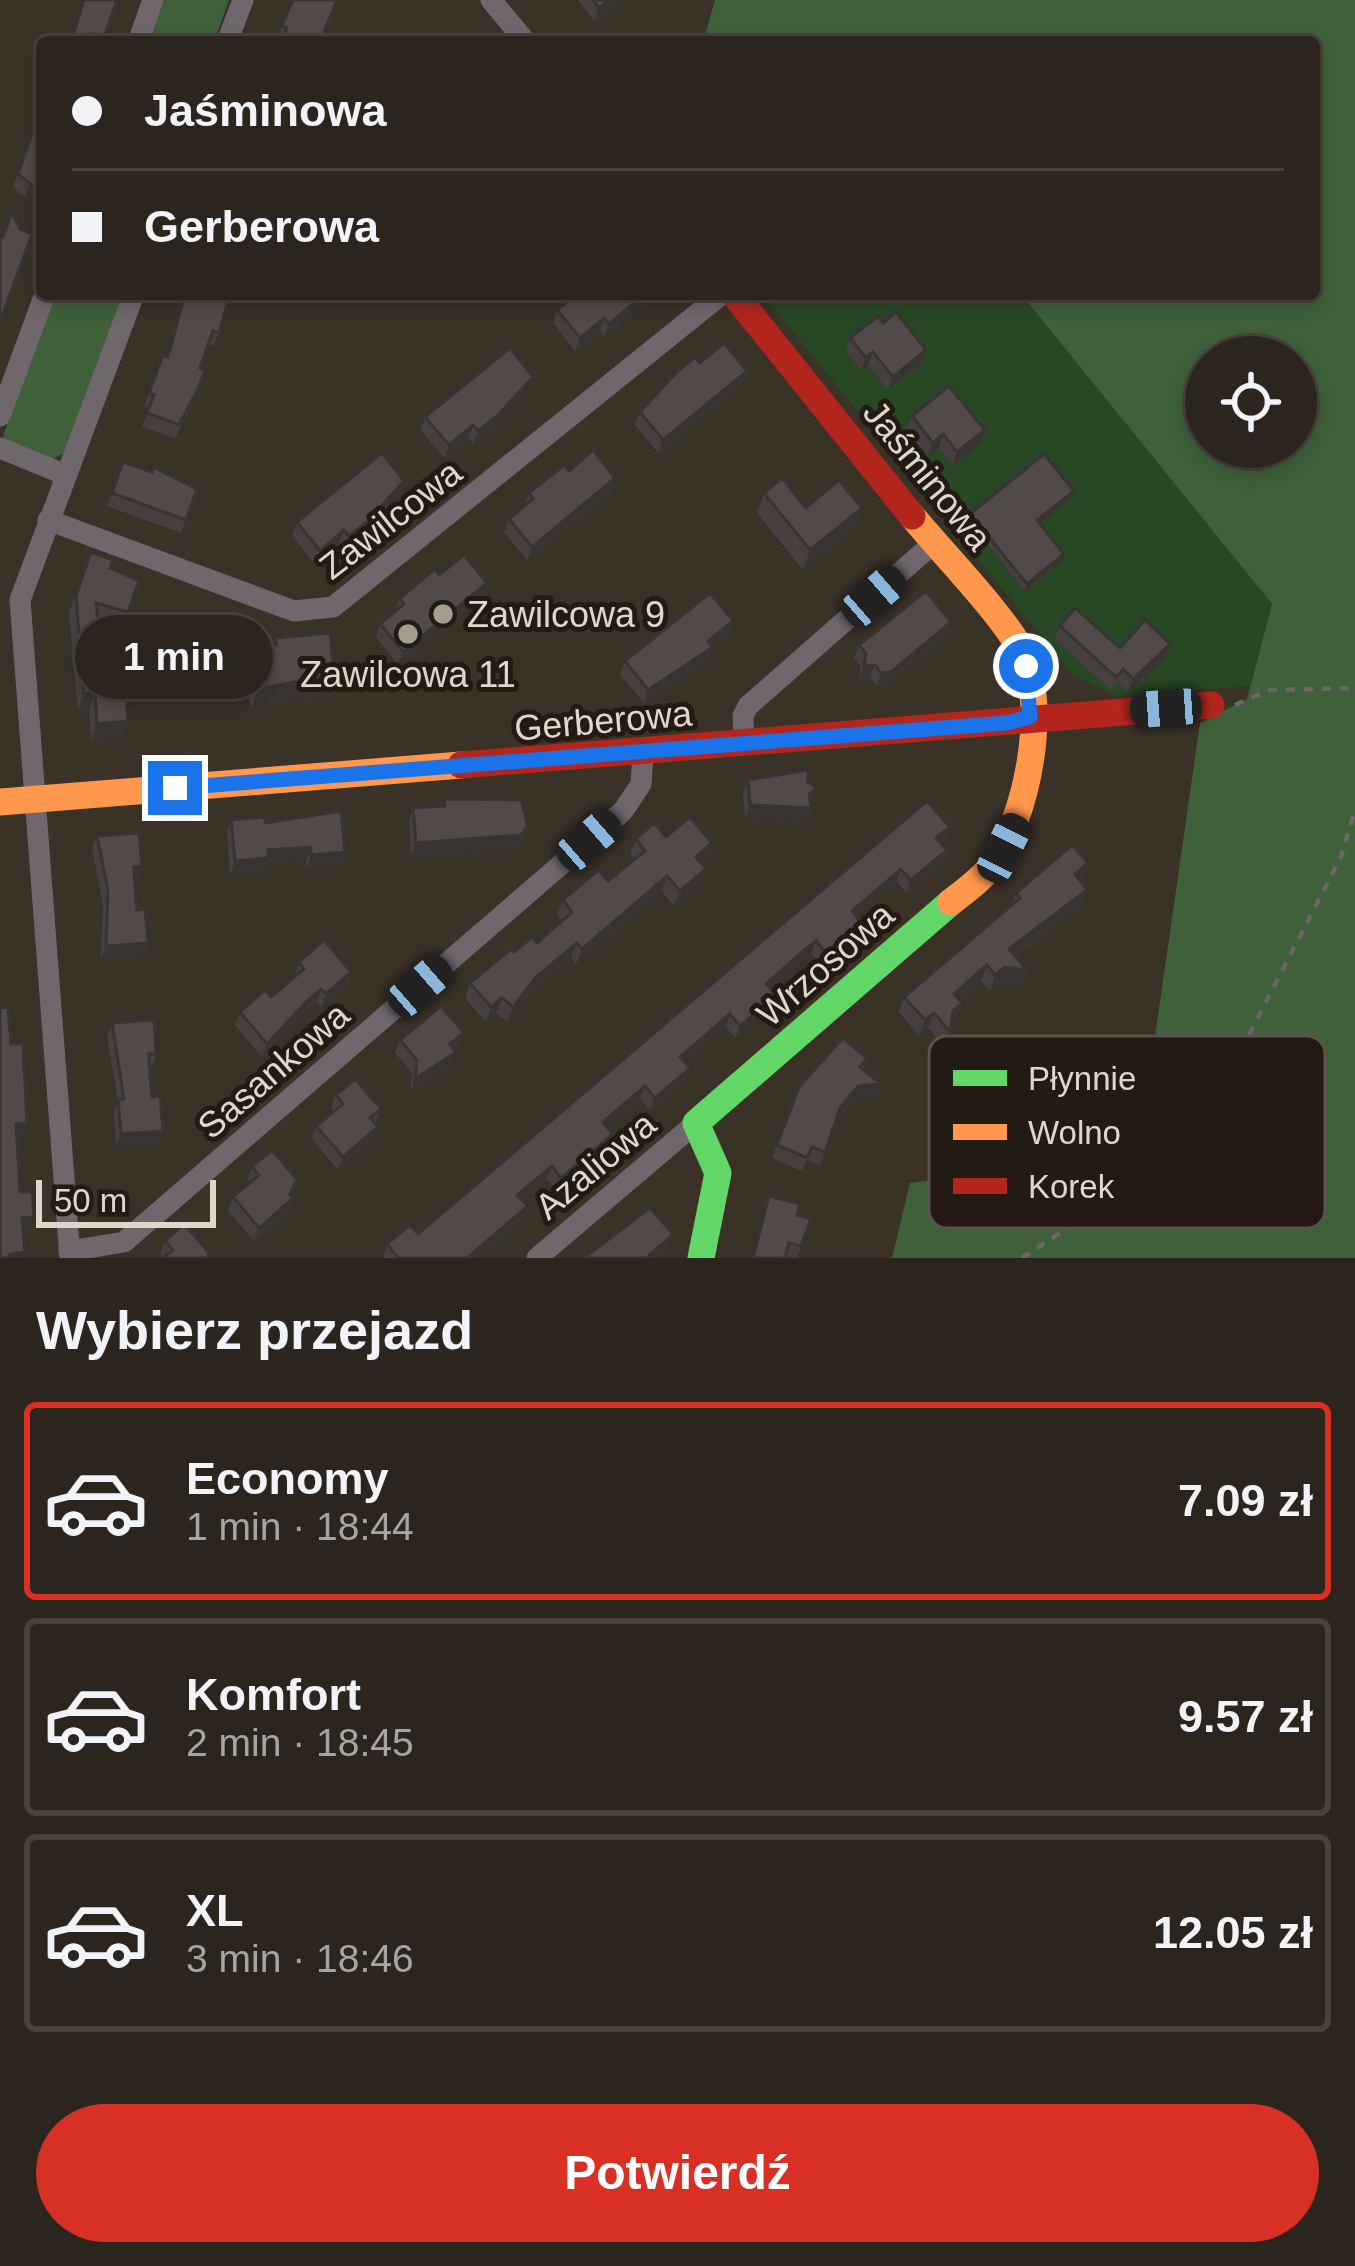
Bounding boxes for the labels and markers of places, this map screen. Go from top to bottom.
place label: Zawilcowa 9 [467,594,665,635]
marker: Zawilcowa 9 [430,601,456,627]
marker: Zawilcowa 11 [395,621,421,647]
place label: Zawilcowa 11 [300,654,516,695]

